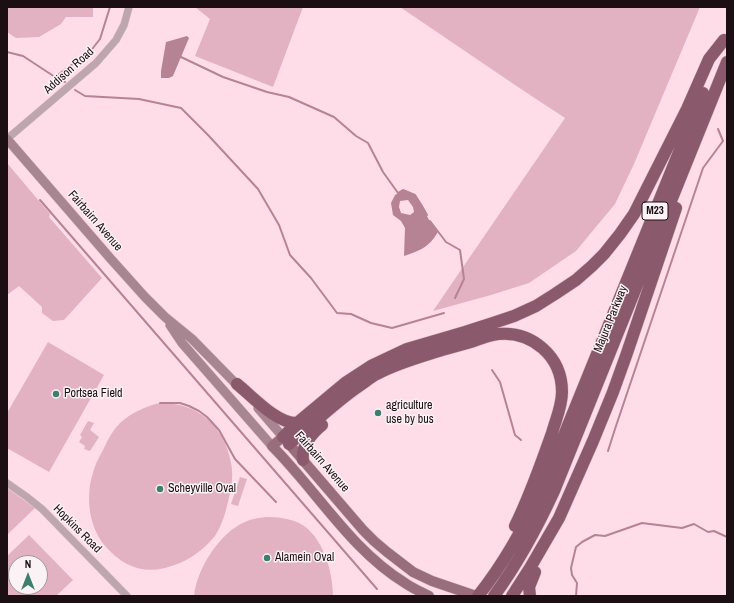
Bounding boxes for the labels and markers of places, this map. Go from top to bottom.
place label: Portsea Field [64,387,123,401]
marker: Portsea Field [51,389,61,399]
place label: agriculture use by bus [386,399,434,427]
marker: agriculture use by bus [373,408,383,418]
place label: Scheyville Oval [168,482,236,496]
marker: Scheyville Oval [155,484,165,494]
place label: Alamein Oval [275,551,334,565]
marker: Alamein Oval [262,553,272,563]

